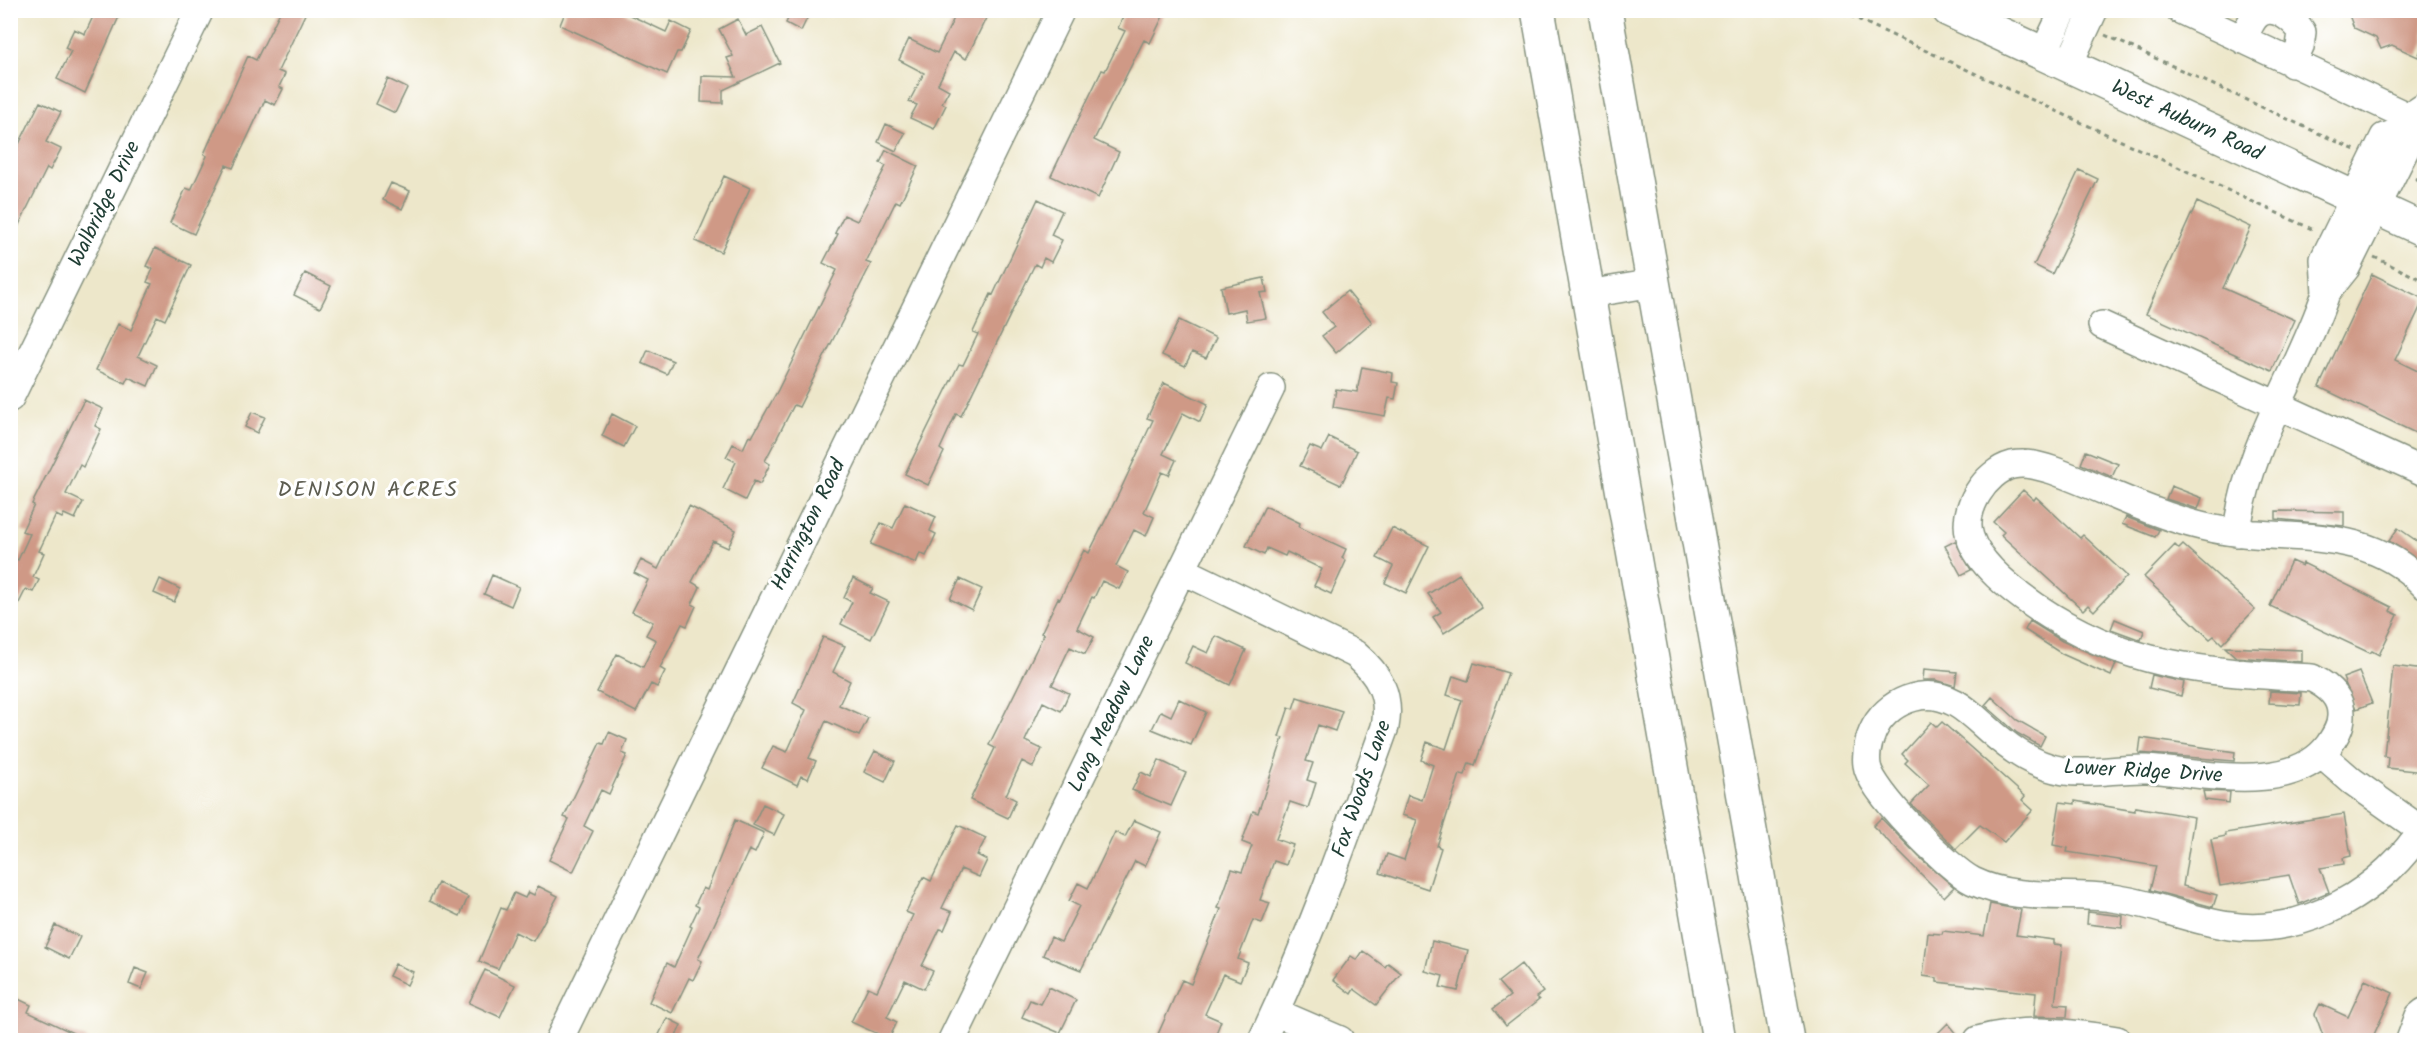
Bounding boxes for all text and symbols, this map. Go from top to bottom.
street label: West Auburn Road [2106,71,2269,171]
street label: Walbridge Drive [60,135,150,273]
street label: Harrington Road [763,453,855,597]
district label: DENISON ACRES [277,473,459,508]
street label: Long Meadow Lane [1060,629,1165,798]
street label: Fox Woods Lane [1323,715,1401,862]
street label: Lower Ridge Drive [2063,751,2224,793]

